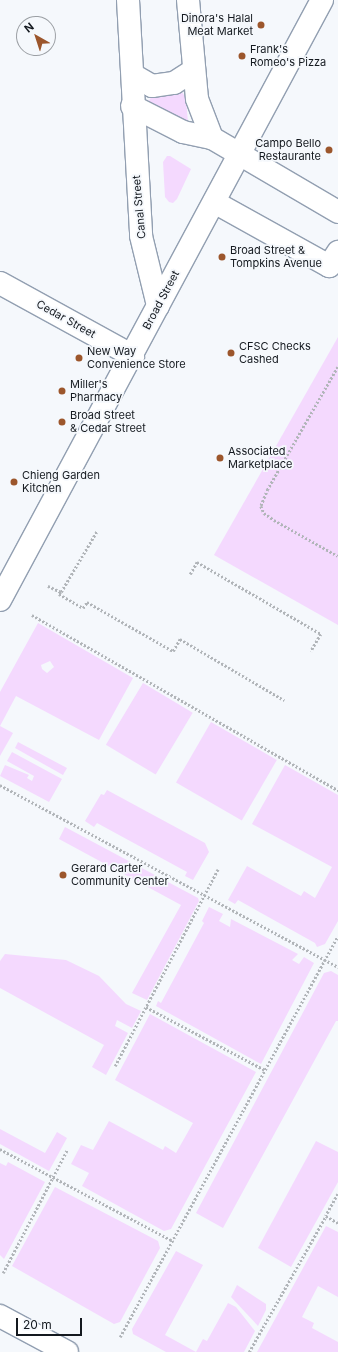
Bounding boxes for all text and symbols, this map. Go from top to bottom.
place label: Dinora's Halal Meat Market [181,12,253,38]
north arrow [16,16,56,56]
text: N [21,19,37,36]
marker: Dinora's Halal Meat Market [256,20,266,30]
place label: Frank's Romeo's Pizza [250,43,326,69]
marker: Frank's Romeo's Pizza [237,51,247,61]
place label: Campo Bello Restaurante [255,137,321,163]
marker: Campo Bello Restaurante [324,145,334,155]
street label: Canal Street [130,175,148,239]
place label: Broad Street & Tompkins Avenue [230,244,322,270]
marker: Broad Street & Tompkins Avenue [217,252,227,262]
street label: Broad Street [140,268,182,332]
street label: Cedar Street [34,297,98,341]
place label: CFSC Checks Cashed [239,340,311,366]
place label: New Way Convenience Store [87,345,186,371]
marker: CFSC Checks Cashed [226,348,236,358]
marker: New Way Convenience Store [74,353,84,363]
place label: Miller's Pharmacy [70,378,122,404]
marker: Miller's Pharmacy [57,386,67,396]
place label: Broad Street & Cedar Street [70,409,146,435]
marker: Broad Street & Cedar Street [57,417,67,427]
place label: Associated Marketplace [228,445,293,471]
marker: Associated Marketplace [215,453,225,463]
place label: Chieng Garden Kitchen [22,469,100,495]
marker: Chieng Garden Kitchen [9,477,19,487]
place label: Gerard Carter Community Center [71,862,169,888]
marker: Gerard Carter Community Center [58,870,68,880]
scale bar [18,1310,84,1336]
text: 20 m [23,1317,52,1332]

